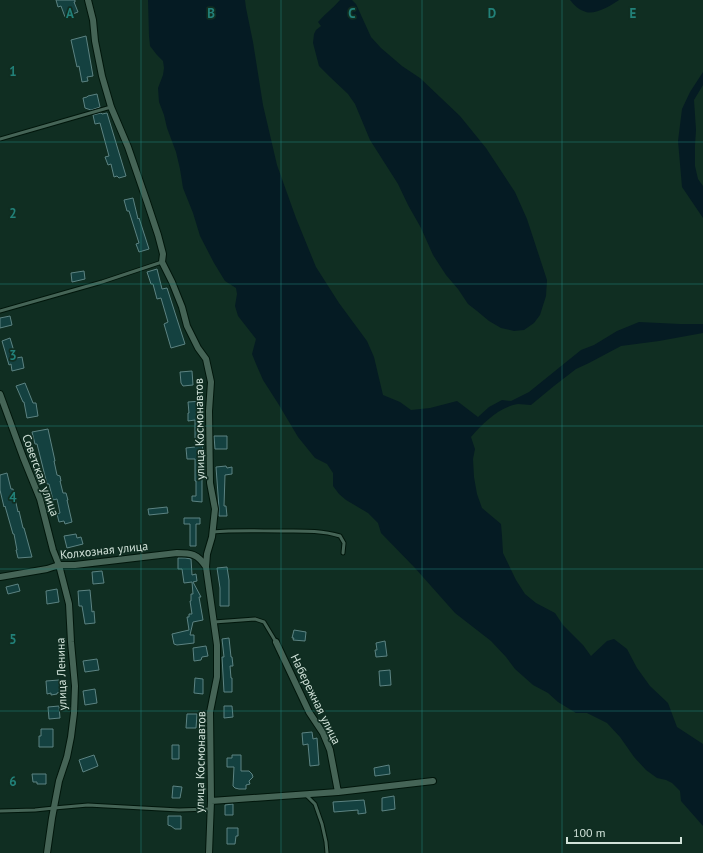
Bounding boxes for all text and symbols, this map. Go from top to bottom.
text: A [66,5,74,22]
text: B [207,5,215,22]
text: C [348,5,356,22]
text: D [488,5,496,22]
text: E [630,5,637,22]
text: 1 [9,63,17,80]
text: 2 [9,205,17,222]
text: 3 [9,347,17,364]
street label: улица Космонавтов [191,378,207,480]
street label: Советская улица [19,432,63,518]
text: 4 [9,489,17,506]
street label: Колхозная улица [59,538,149,562]
text: 5 [9,631,17,648]
street label: улица Ленина [52,637,70,711]
street label: Набережная улица [288,651,344,747]
street label: улица Космонавтов [192,711,208,813]
text: 6 [9,773,17,790]
scale bar [567,819,681,845]
text: 100 m [573,825,606,840]

